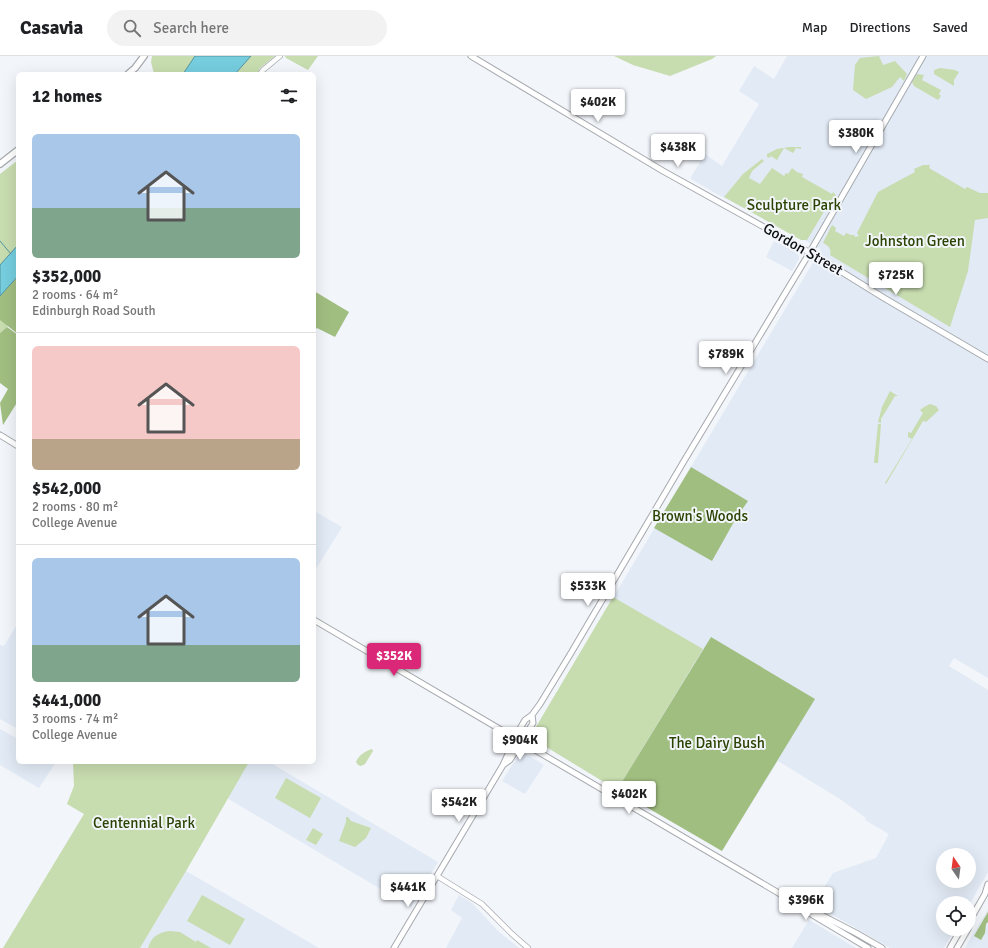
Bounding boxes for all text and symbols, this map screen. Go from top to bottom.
search box [107,10,387,46]
text: Casavia [20,16,83,40]
icon: search [121,17,143,39]
text: Search here [153,19,229,37]
text: Map [802,19,828,36]
text: Directions [850,19,911,36]
text: Saved [933,19,968,36]
icon: filters [278,85,300,107]
text: 12 homes [32,86,102,107]
pin: $402K [570,89,626,123]
text: $402K [580,94,616,110]
pin: $380K [828,120,884,154]
text: $380K [838,125,874,141]
pin: $438K [650,134,706,168]
text: $438K [660,139,696,155]
icon: home [130,160,202,232]
park label: Sculpture Park [747,196,842,214]
street label: Gordon Street [760,219,846,279]
park label: Johnston Green [865,232,965,250]
pin: $725K [868,262,924,296]
text: $352,000 [32,266,101,287]
text: $725K [878,267,914,283]
text: 2 rooms · 64 m² [32,287,118,303]
text: Edinburgh Road South [32,303,156,319]
pin: $789K [698,341,754,375]
text: $789K [708,346,744,362]
icon: home [130,372,202,444]
text: $542,000 [32,478,101,499]
text: 2 rooms · 80 m² [32,499,118,515]
park label: Brown's Woods [652,507,748,525]
text: College Avenue [32,515,117,531]
pin: $533K [560,573,616,607]
text: $533K [570,578,606,594]
icon: home [130,584,202,656]
pin: $352K [366,643,422,677]
text: $352K [376,648,412,664]
text: $441,000 [32,690,101,711]
text: 3 rooms · 74 m² [32,711,118,727]
text: College Avenue [32,727,117,743]
pin: $904K [492,727,548,761]
text: $904K [502,732,538,748]
park label: The Dairy Bush [669,734,765,752]
pin: $402K [601,781,657,815]
text: $402K [611,786,647,802]
pin: $542K [431,789,487,823]
text: $542K [441,794,477,810]
park label: Centennial Park [93,814,195,832]
north arrow [936,848,976,888]
map controls [936,848,976,936]
pin: $441K [380,874,436,908]
text: $441K [390,879,426,895]
pin: $396K [778,887,834,921]
text: $396K [788,892,824,908]
button: locate [936,896,976,936]

